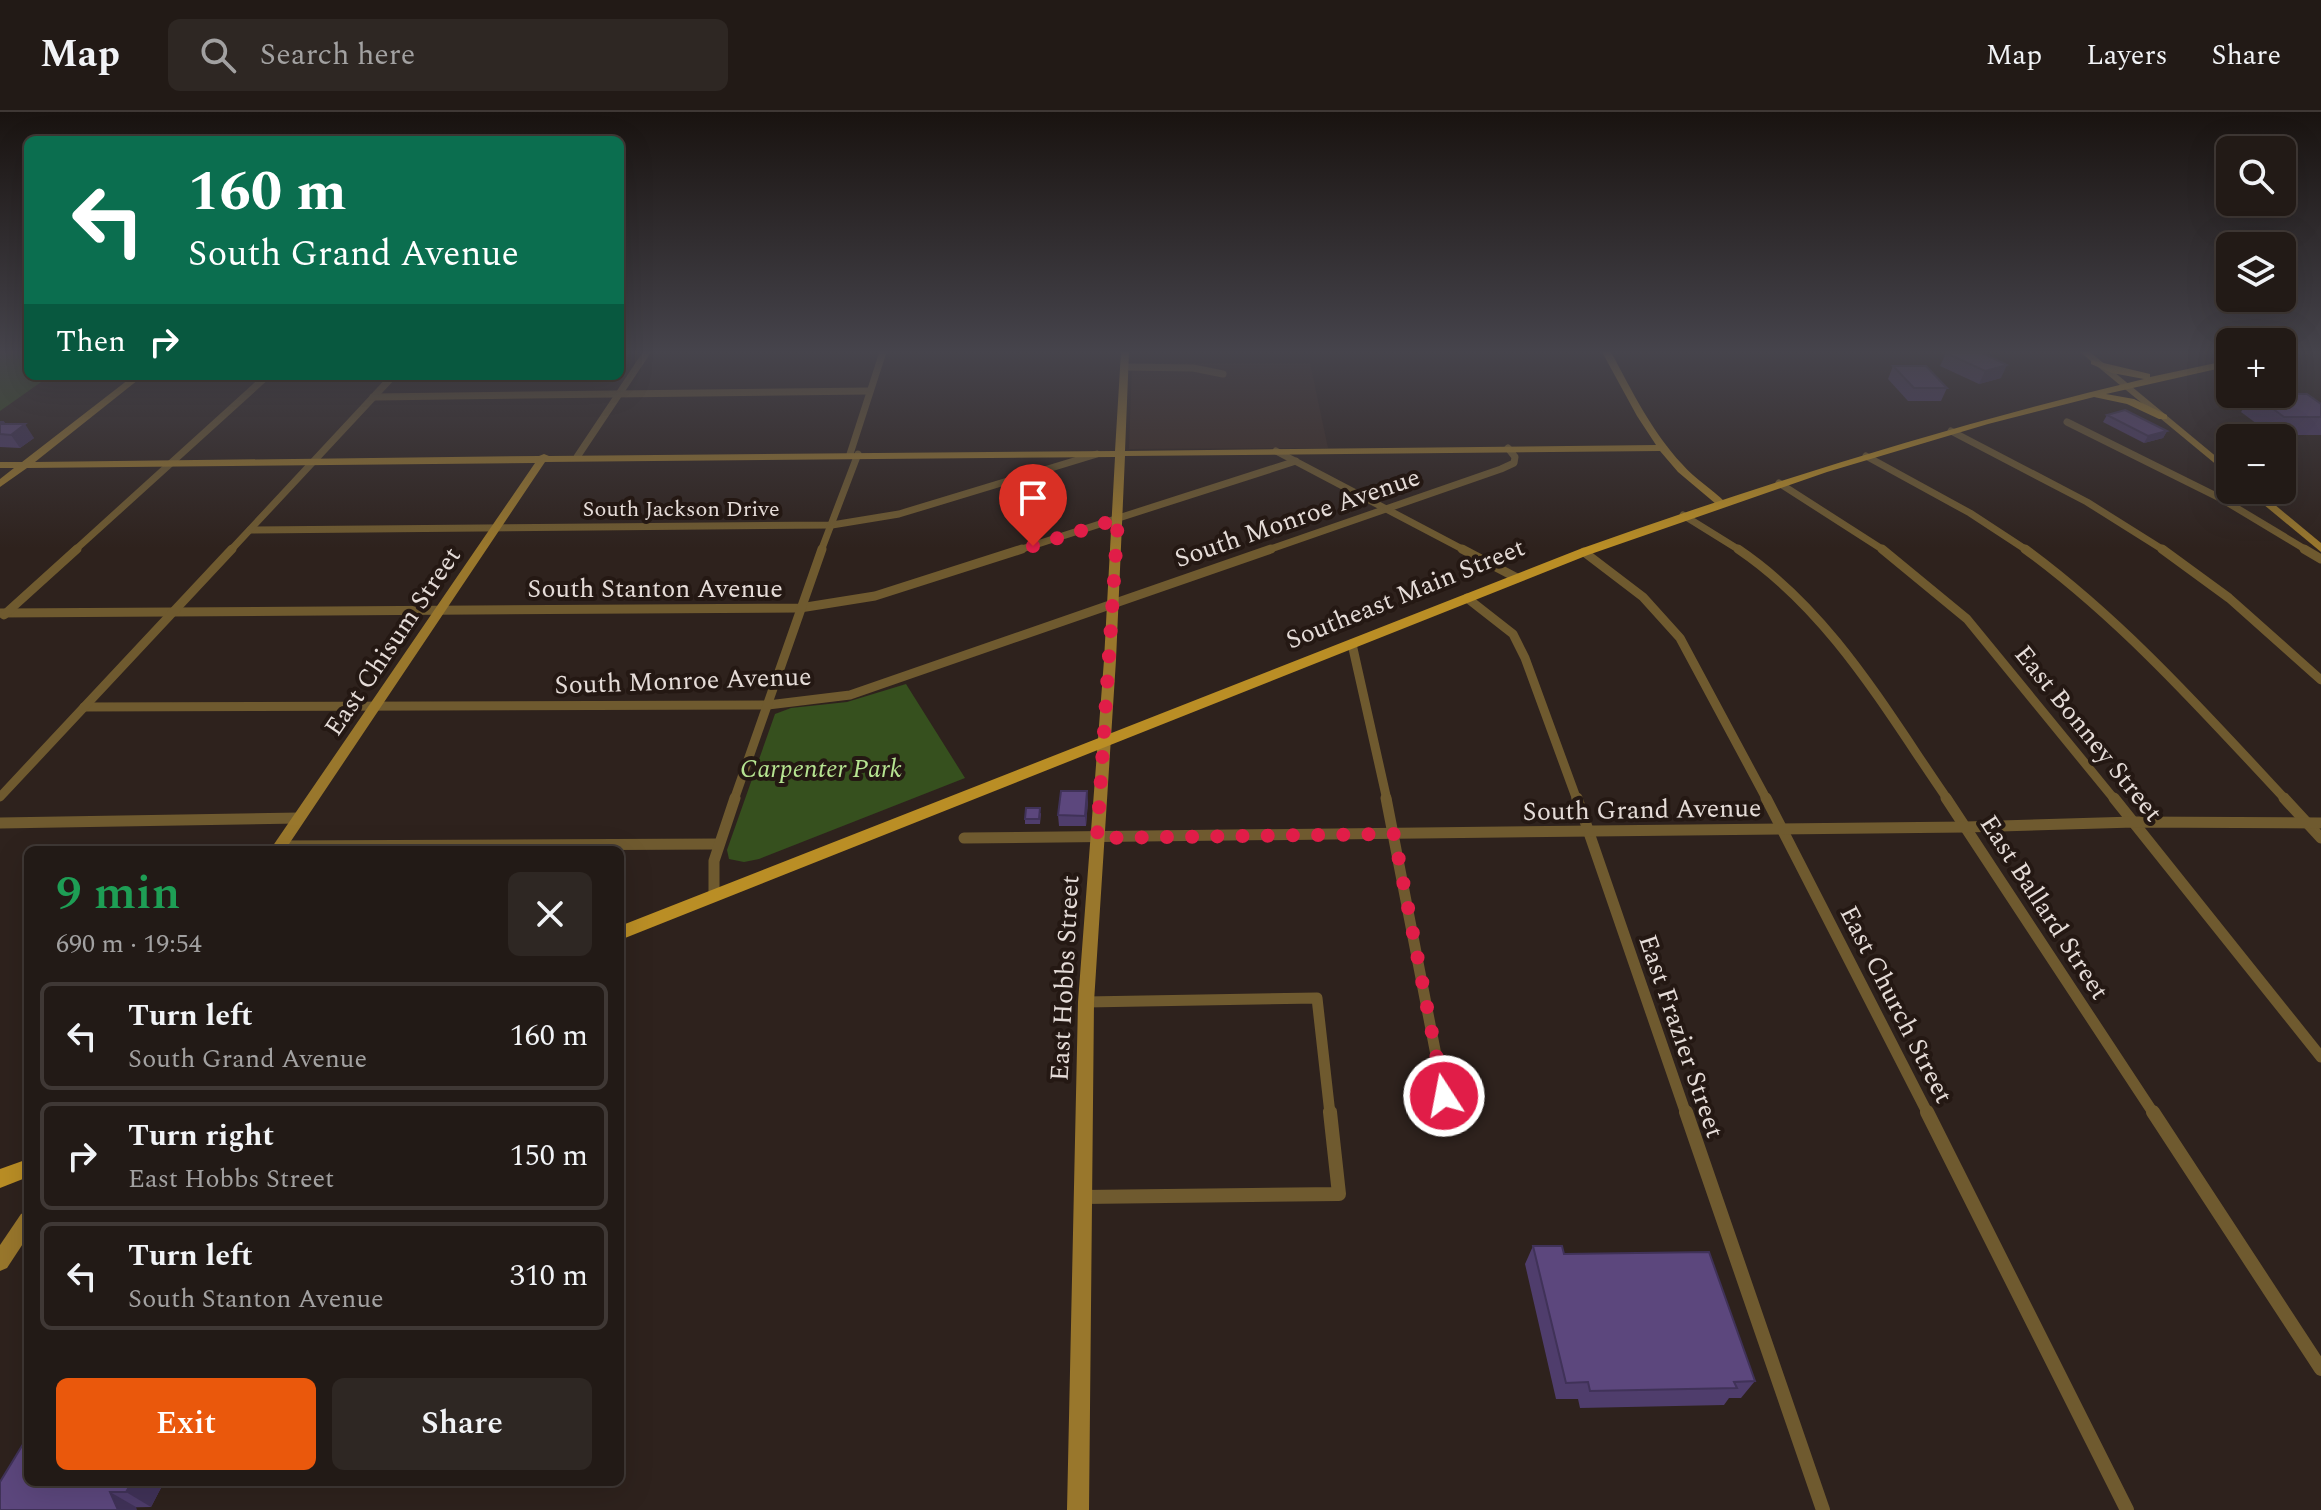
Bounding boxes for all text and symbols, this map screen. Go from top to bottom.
search box [168,19,728,91]
text: Map [40,26,120,84]
text: Search here [260,32,415,78]
icon: search [196,33,240,77]
text: Map [1986,34,2042,77]
text: Layers [2086,34,2168,77]
text: Share [2212,34,2281,77]
map controls [2216,136,2296,504]
button: search [2216,136,2296,216]
text: 160 m [188,150,347,235]
icon: left [56,168,160,272]
text: South Grand Avenue [188,227,519,282]
button: layers [2216,232,2296,312]
text: Then [56,319,126,365]
icon: right [142,320,186,364]
button: + [2216,328,2296,408]
button: − [2216,424,2296,504]
street label: South Monroe Avenue [1169,457,1425,579]
pin [999,464,1067,546]
icon: arrive [1011,476,1055,520]
street label: South Jackson Drive [582,493,780,526]
street label: Southeast Main Street [1280,528,1531,660]
street label: East Chisum Street [314,539,471,744]
street label: South Stanton Avenue [527,569,783,609]
street label: East Bonney Street [2004,636,2172,831]
street label: South Monroe Avenue [554,657,812,705]
park label: Carpenter Park [740,749,902,789]
street label: South Grand Avenue [1522,788,1762,832]
street label: East Ballard Street [1969,807,2119,1008]
text: 9 min [56,857,181,930]
button: close [508,872,592,956]
street label: East Hobbs Street [1040,874,1090,1082]
street label: East Church Street [1829,898,1963,1110]
text: 690 m · 19:54 [56,924,202,964]
street label: East Frazier Street [1627,929,1735,1143]
text: Turn left [128,993,253,1039]
text: 160 m [510,1013,588,1059]
icon: left [60,1014,104,1058]
text: South Grand Avenue [128,1039,367,1079]
position arrow [1402,1054,1486,1138]
text: Turn right [128,1113,274,1159]
text: 150 m [510,1133,588,1179]
icon: right [60,1134,104,1178]
text: East Hobbs Street [128,1159,334,1199]
text: Turn left [128,1233,253,1279]
text: 310 m [510,1253,588,1299]
icon: left [60,1254,104,1298]
text: South Stanton Avenue [128,1279,384,1319]
button: Exit [56,1378,316,1470]
button: Share [332,1378,592,1470]

